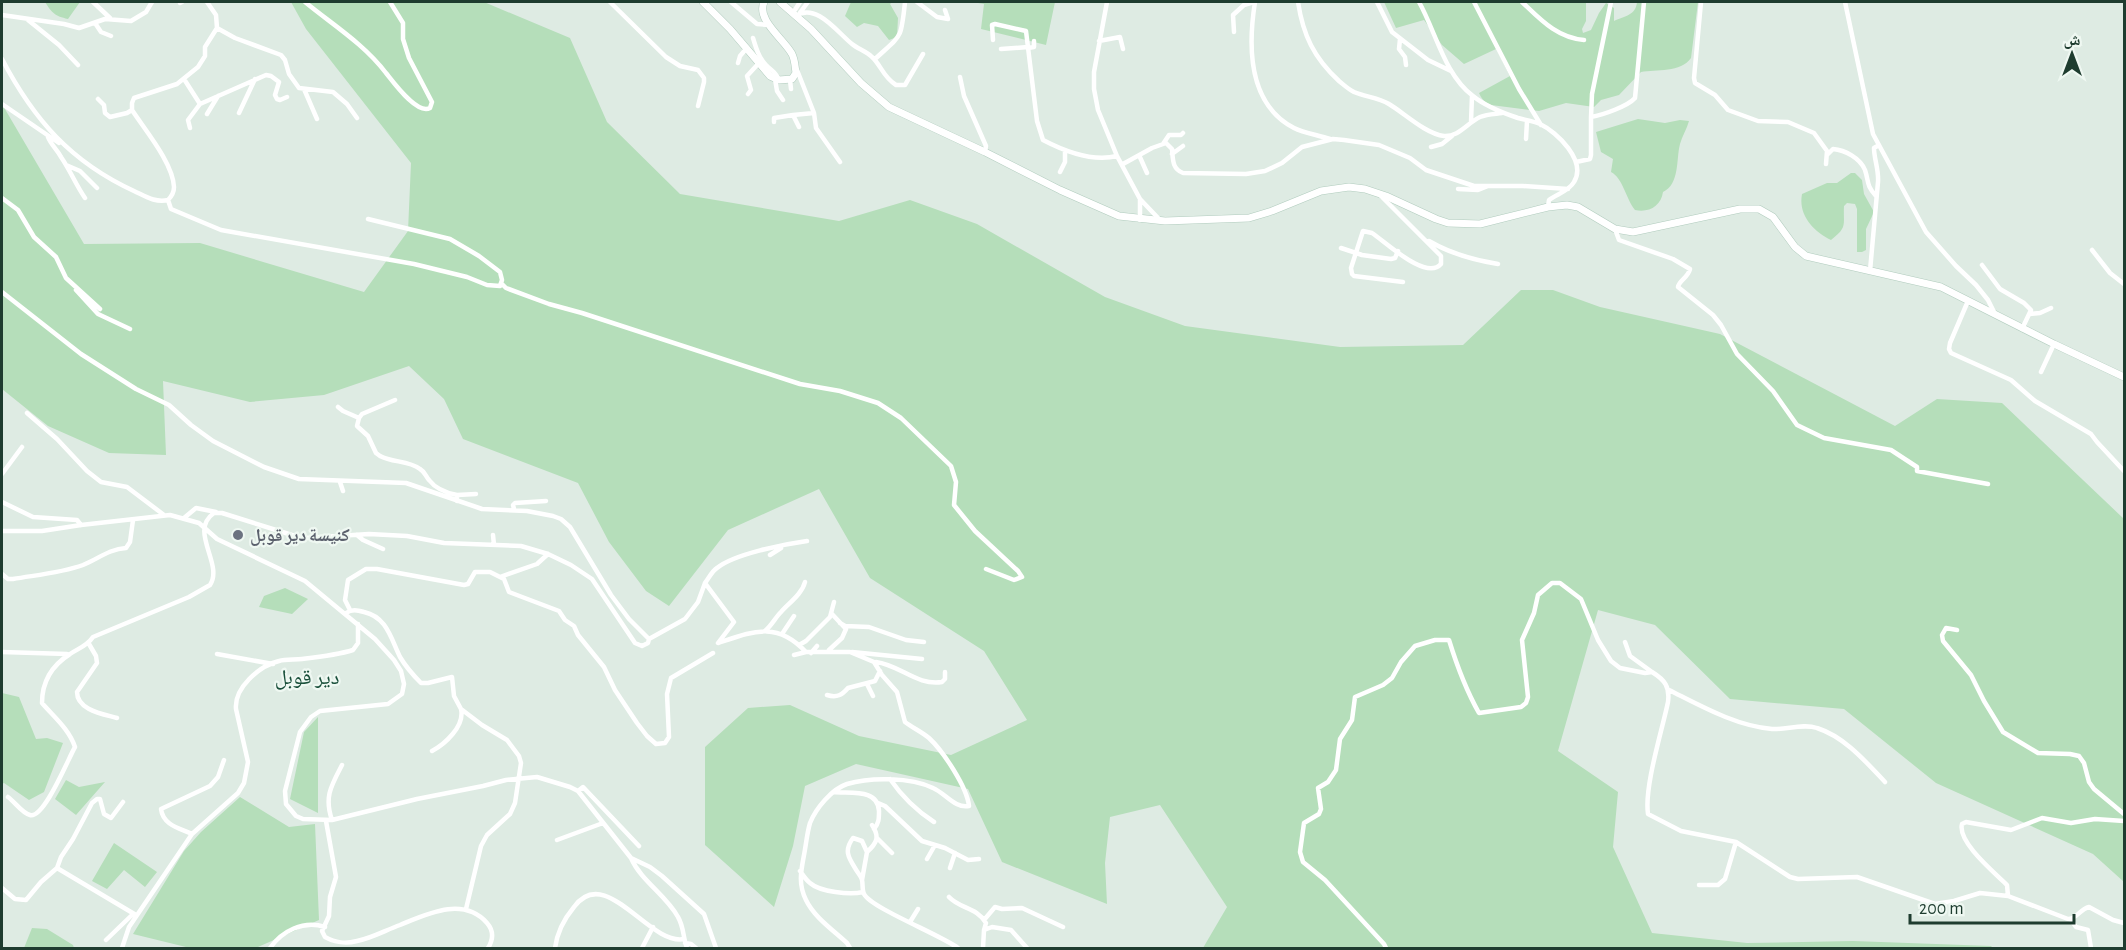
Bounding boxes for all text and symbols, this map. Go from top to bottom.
north arrow [2042,24,2102,84]
text: ش [2064,32,2081,49]
place label: كنيسة دير قوبل [250,527,350,546]
marker: كنيسة دير قوبل [231,528,245,542]
district label: دير قوبل [275,667,339,690]
scale bar [1910,887,2074,925]
text: 200 m [1919,900,1964,918]

